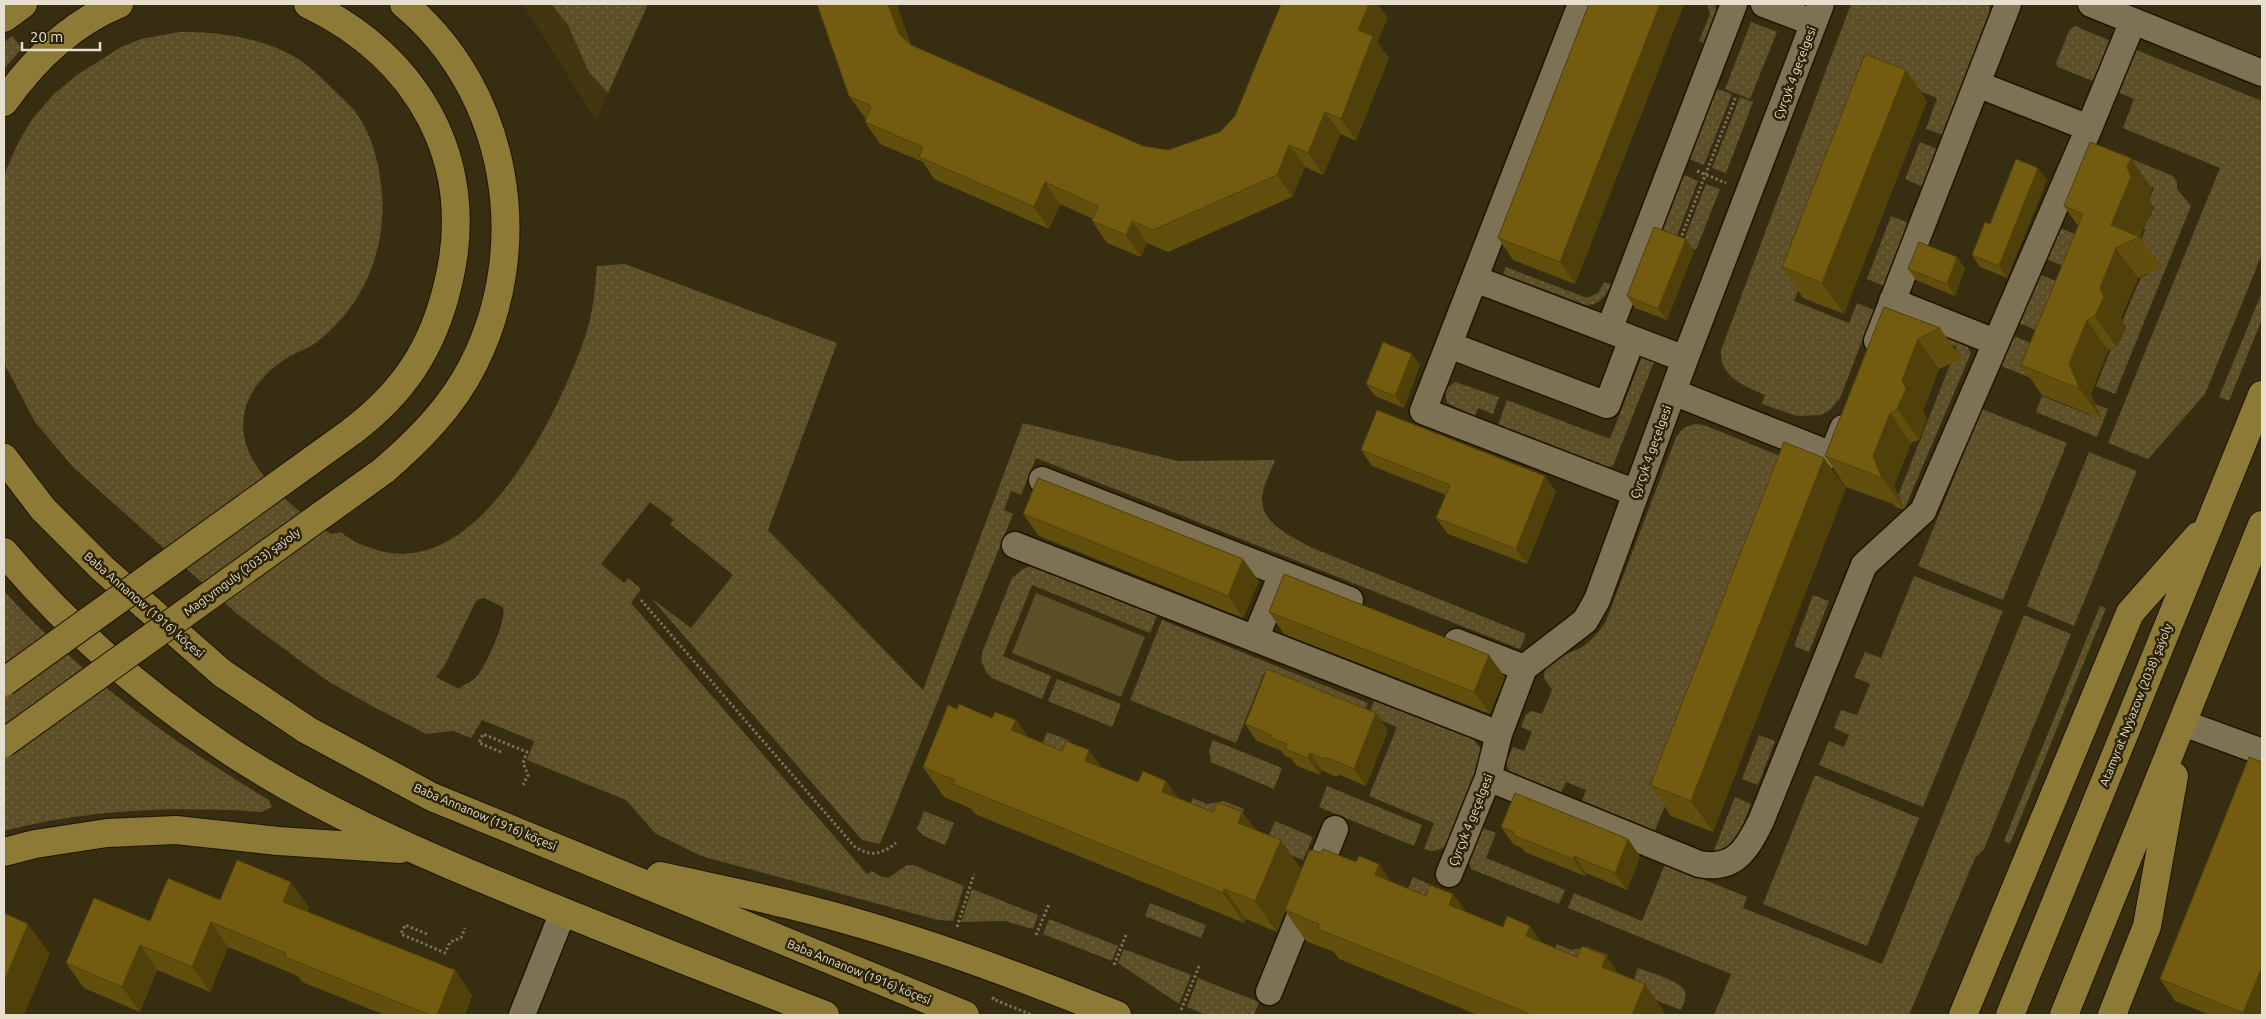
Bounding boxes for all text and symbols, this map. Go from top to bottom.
scale bar [22,20,100,52]
street label: Çyrçyk 4 geçelgesi [1771,25,1818,121]
text: 20 m [30,28,63,45]
street label: Çyrçyk 4 geçelgesi [1628,403,1673,500]
street label: Magtymguly (2033) şaýoly [181,525,303,619]
street label: Baba Annanow (1916) köçesi [81,549,207,661]
street label: Atamyrat Nyýazow (2038) şaýoly [2097,621,2175,788]
street label: Çyrçyk 4 geçelgesi [1446,772,1495,868]
street label: Baba Annanow (1916) köçesi [411,781,559,854]
street label: Baba Annanow (1916) köçesi [785,937,933,1007]

